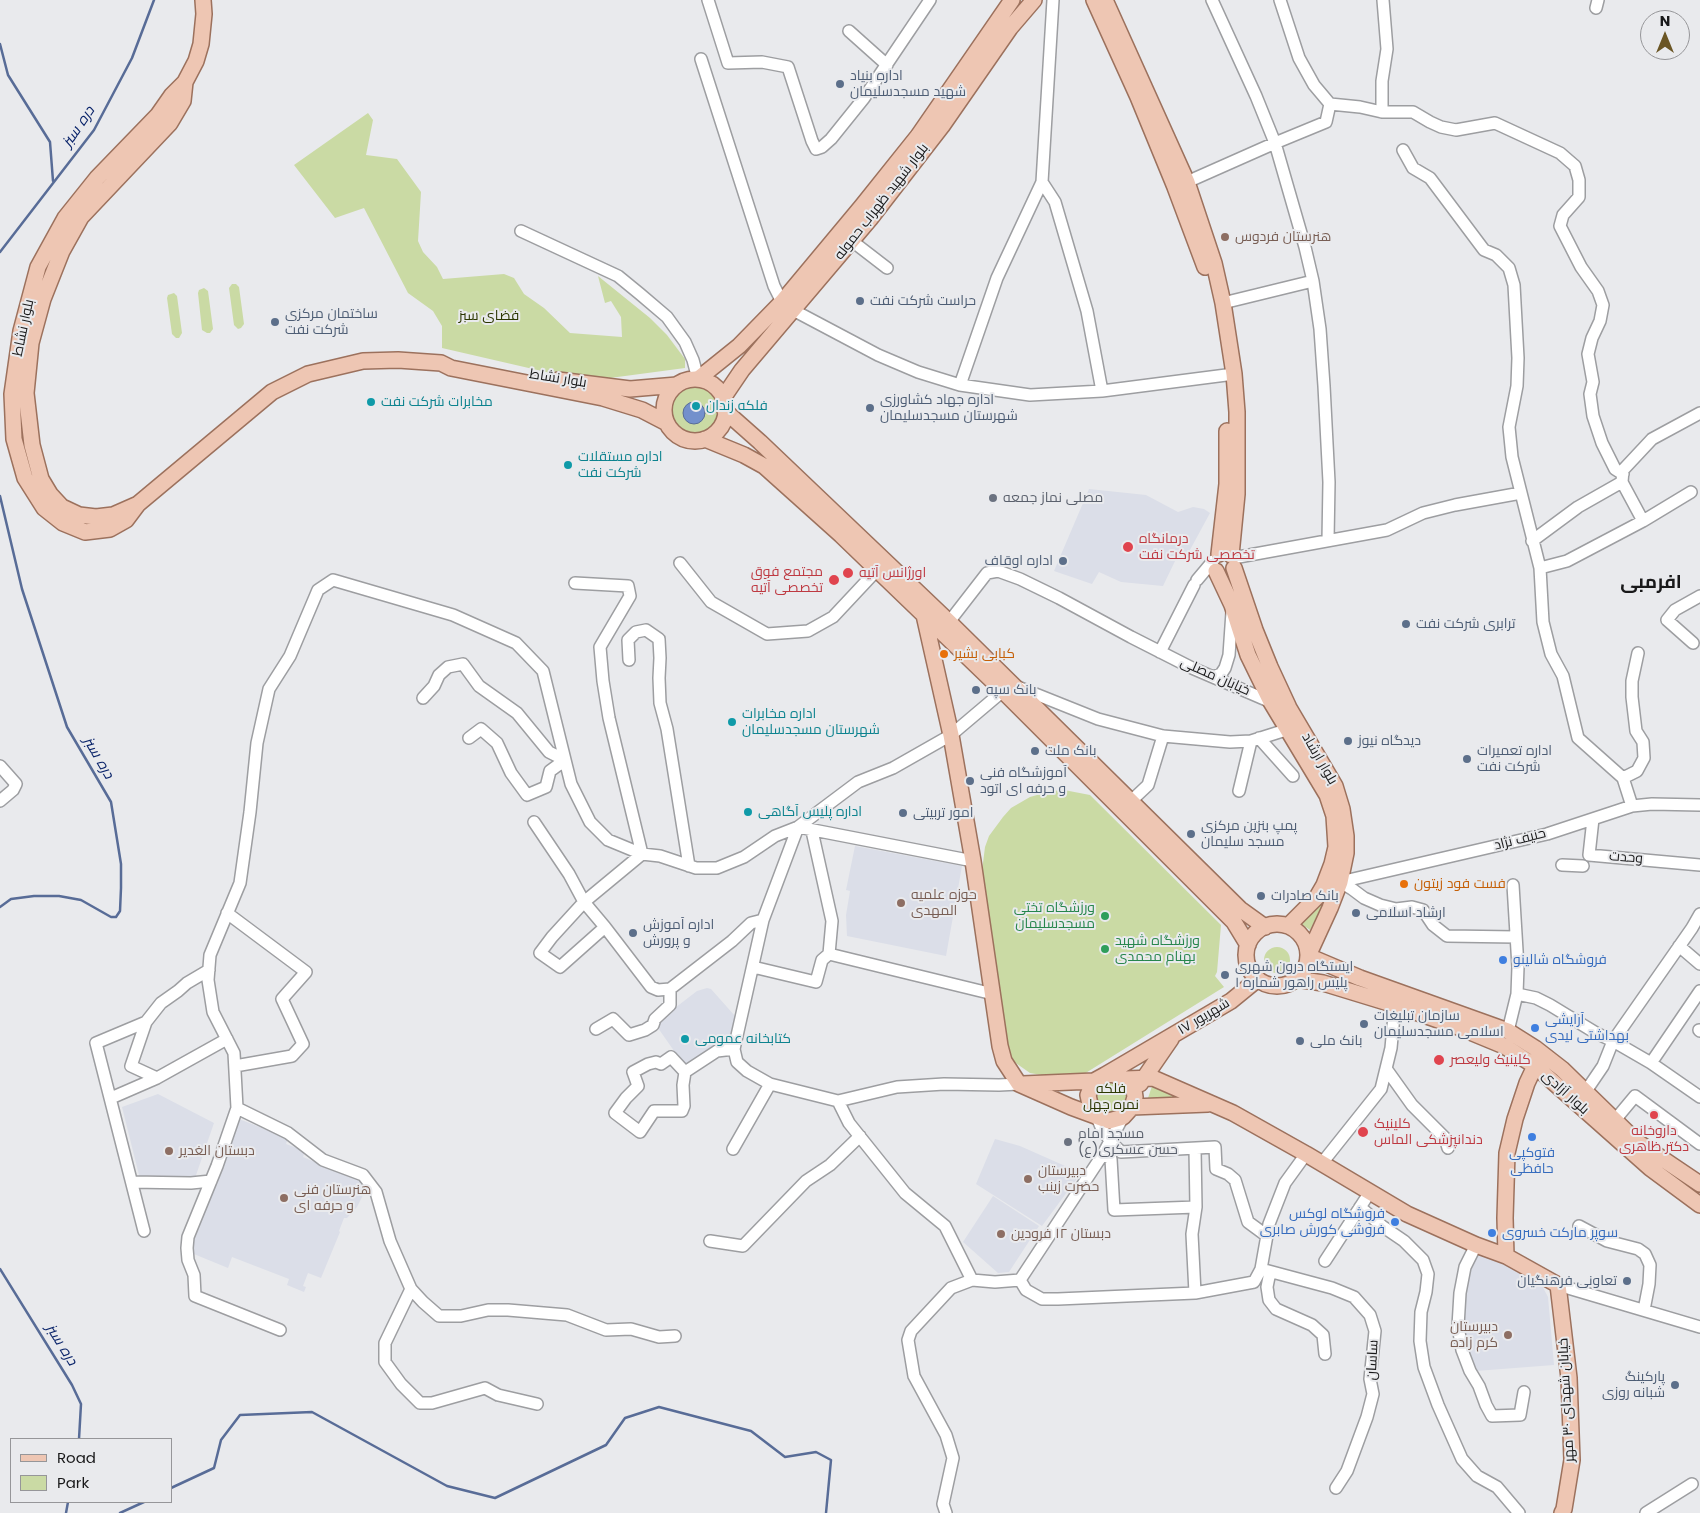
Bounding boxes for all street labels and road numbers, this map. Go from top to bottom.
street label: بلوار شهید ظهراب حموله [831,140,933,264]
street label: بلوار نشاط [10,298,38,358]
street label: بلوار نشاط [528,366,588,392]
street label: خیابان مصلی [1178,654,1252,700]
street label: بلوار ارشاد [1297,730,1341,788]
street label: حنیف نژاد [1492,825,1548,855]
street label: وحدت [1608,848,1644,868]
street label: ۱۷ شهریور [1175,995,1233,1039]
street label: بلوار آزادی [1538,1067,1592,1119]
street label: خیابان شهدای ۳۰ مهر [1555,1337,1579,1463]
street label: ساسان [1364,1339,1382,1381]

